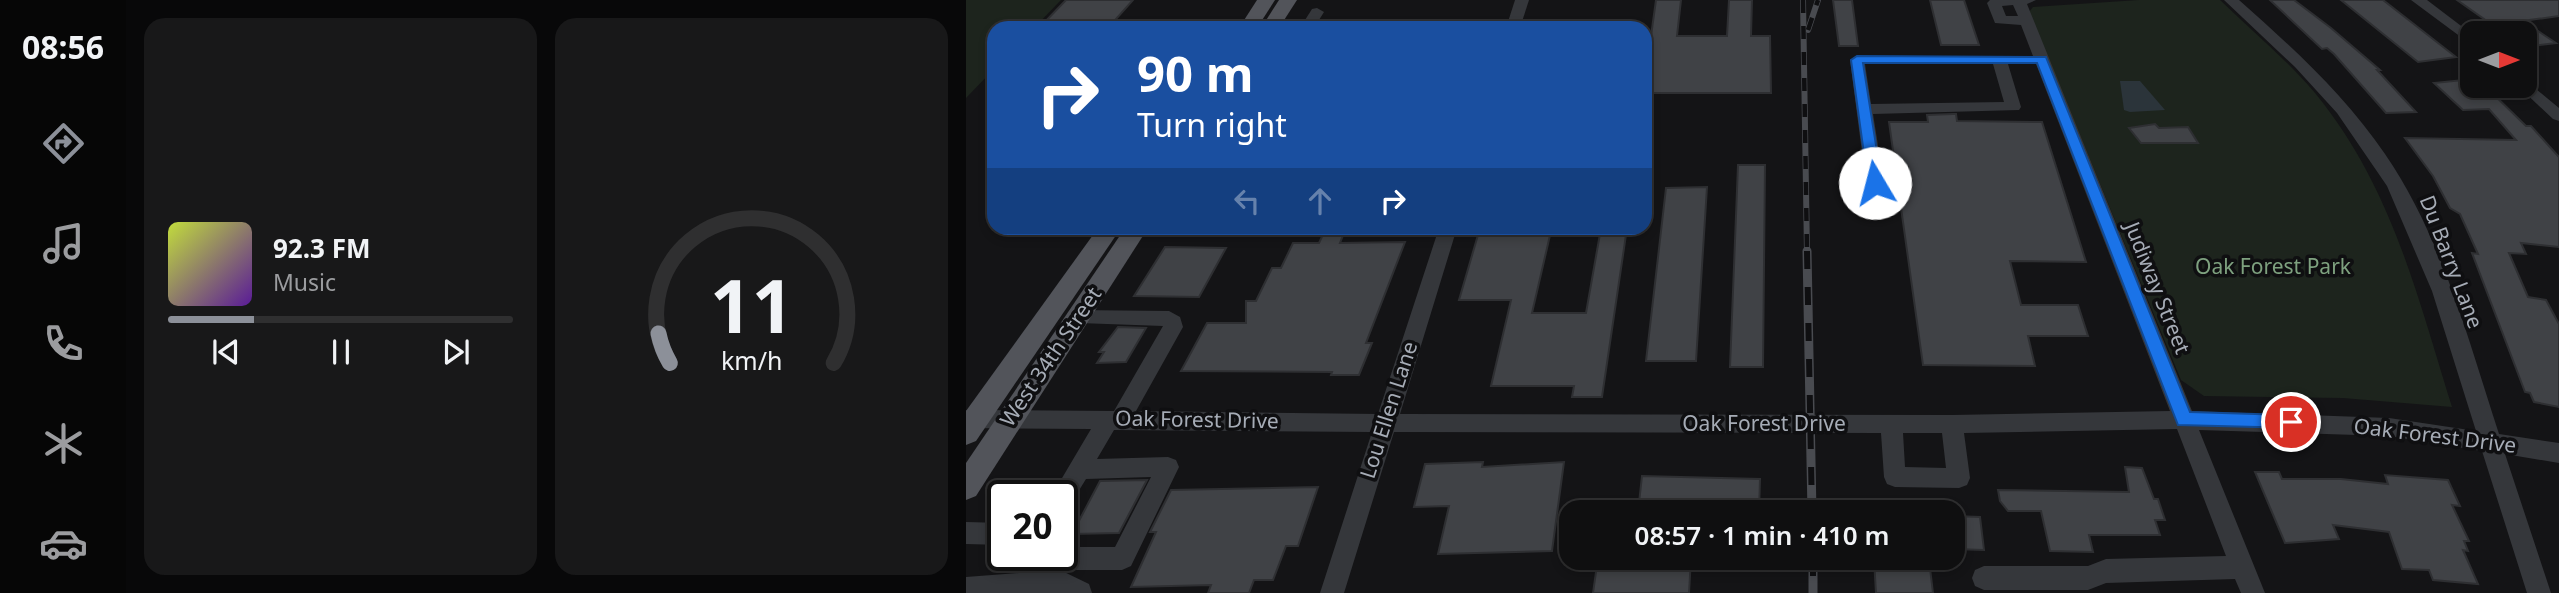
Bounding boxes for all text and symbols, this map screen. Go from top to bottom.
north arrow [2460,21,2538,98]
map controls [2460,21,2537,98]
text: 08:56 [22,25,104,68]
text: 90 m [1137,40,1254,106]
icon: right [1022,49,1113,140]
text: Turn right [1137,103,1287,146]
icon: directions [39,119,88,168]
position arrow [1838,146,1912,220]
icon: left [1228,182,1266,220]
icon: ahead [1301,182,1339,220]
icon: right [1374,182,1412,220]
street label: Du Barry Lane [2414,191,2490,332]
street label: Judiway Street [2118,216,2197,358]
icon: music [39,219,88,268]
text: 92.3 FM [273,230,370,266]
park label: Oak Forest Park [2195,252,2352,280]
text: 11 [710,255,793,354]
text: Music [273,266,336,298]
street label: West 34th Street [993,281,1108,432]
icon: phone [39,319,88,368]
icon: previous [207,333,245,371]
icon: pause [322,333,360,371]
icon: next [437,333,475,371]
street label: Lou Ellen Lane [1353,338,1423,482]
text: km/h [721,342,782,376]
pin [2261,392,2321,452]
icon: arrive [2272,403,2310,441]
street label: Oak Forest Drive [1115,404,1279,434]
street label: Oak Forest Drive [1682,409,1846,437]
street label: Oak Forest Drive [2352,411,2518,459]
icon: climate [39,419,88,468]
speed limit sign: 20 [987,480,1078,571]
text: 08:57 · 1 min · 410 m [1635,517,1889,553]
icon: car [39,519,88,568]

